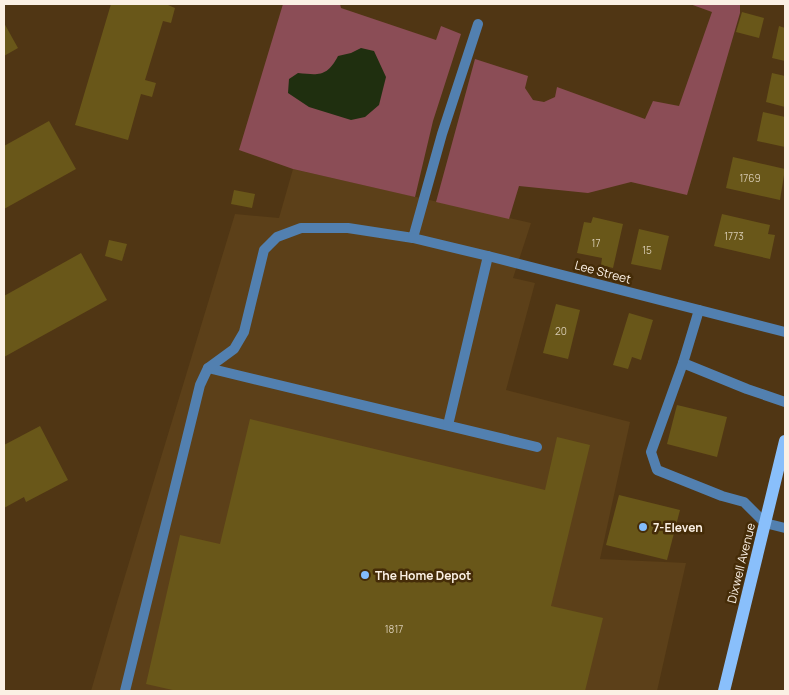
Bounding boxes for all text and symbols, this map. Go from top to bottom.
house number: 1769 [739,171,761,185]
house number: 1773 [724,229,744,243]
house number: 17 [592,236,600,250]
house number: 15 [642,243,652,257]
street label: Lee Street [573,256,633,288]
house number: 20 [555,324,567,338]
place label: 7-Eleven [653,519,703,536]
marker: 7-Eleven [637,521,649,533]
street label: Dixwell Avenue [723,521,759,605]
place label: The Home Depot [375,567,471,584]
marker: The Home Depot [359,569,371,581]
house number: 1817 [385,622,403,636]

